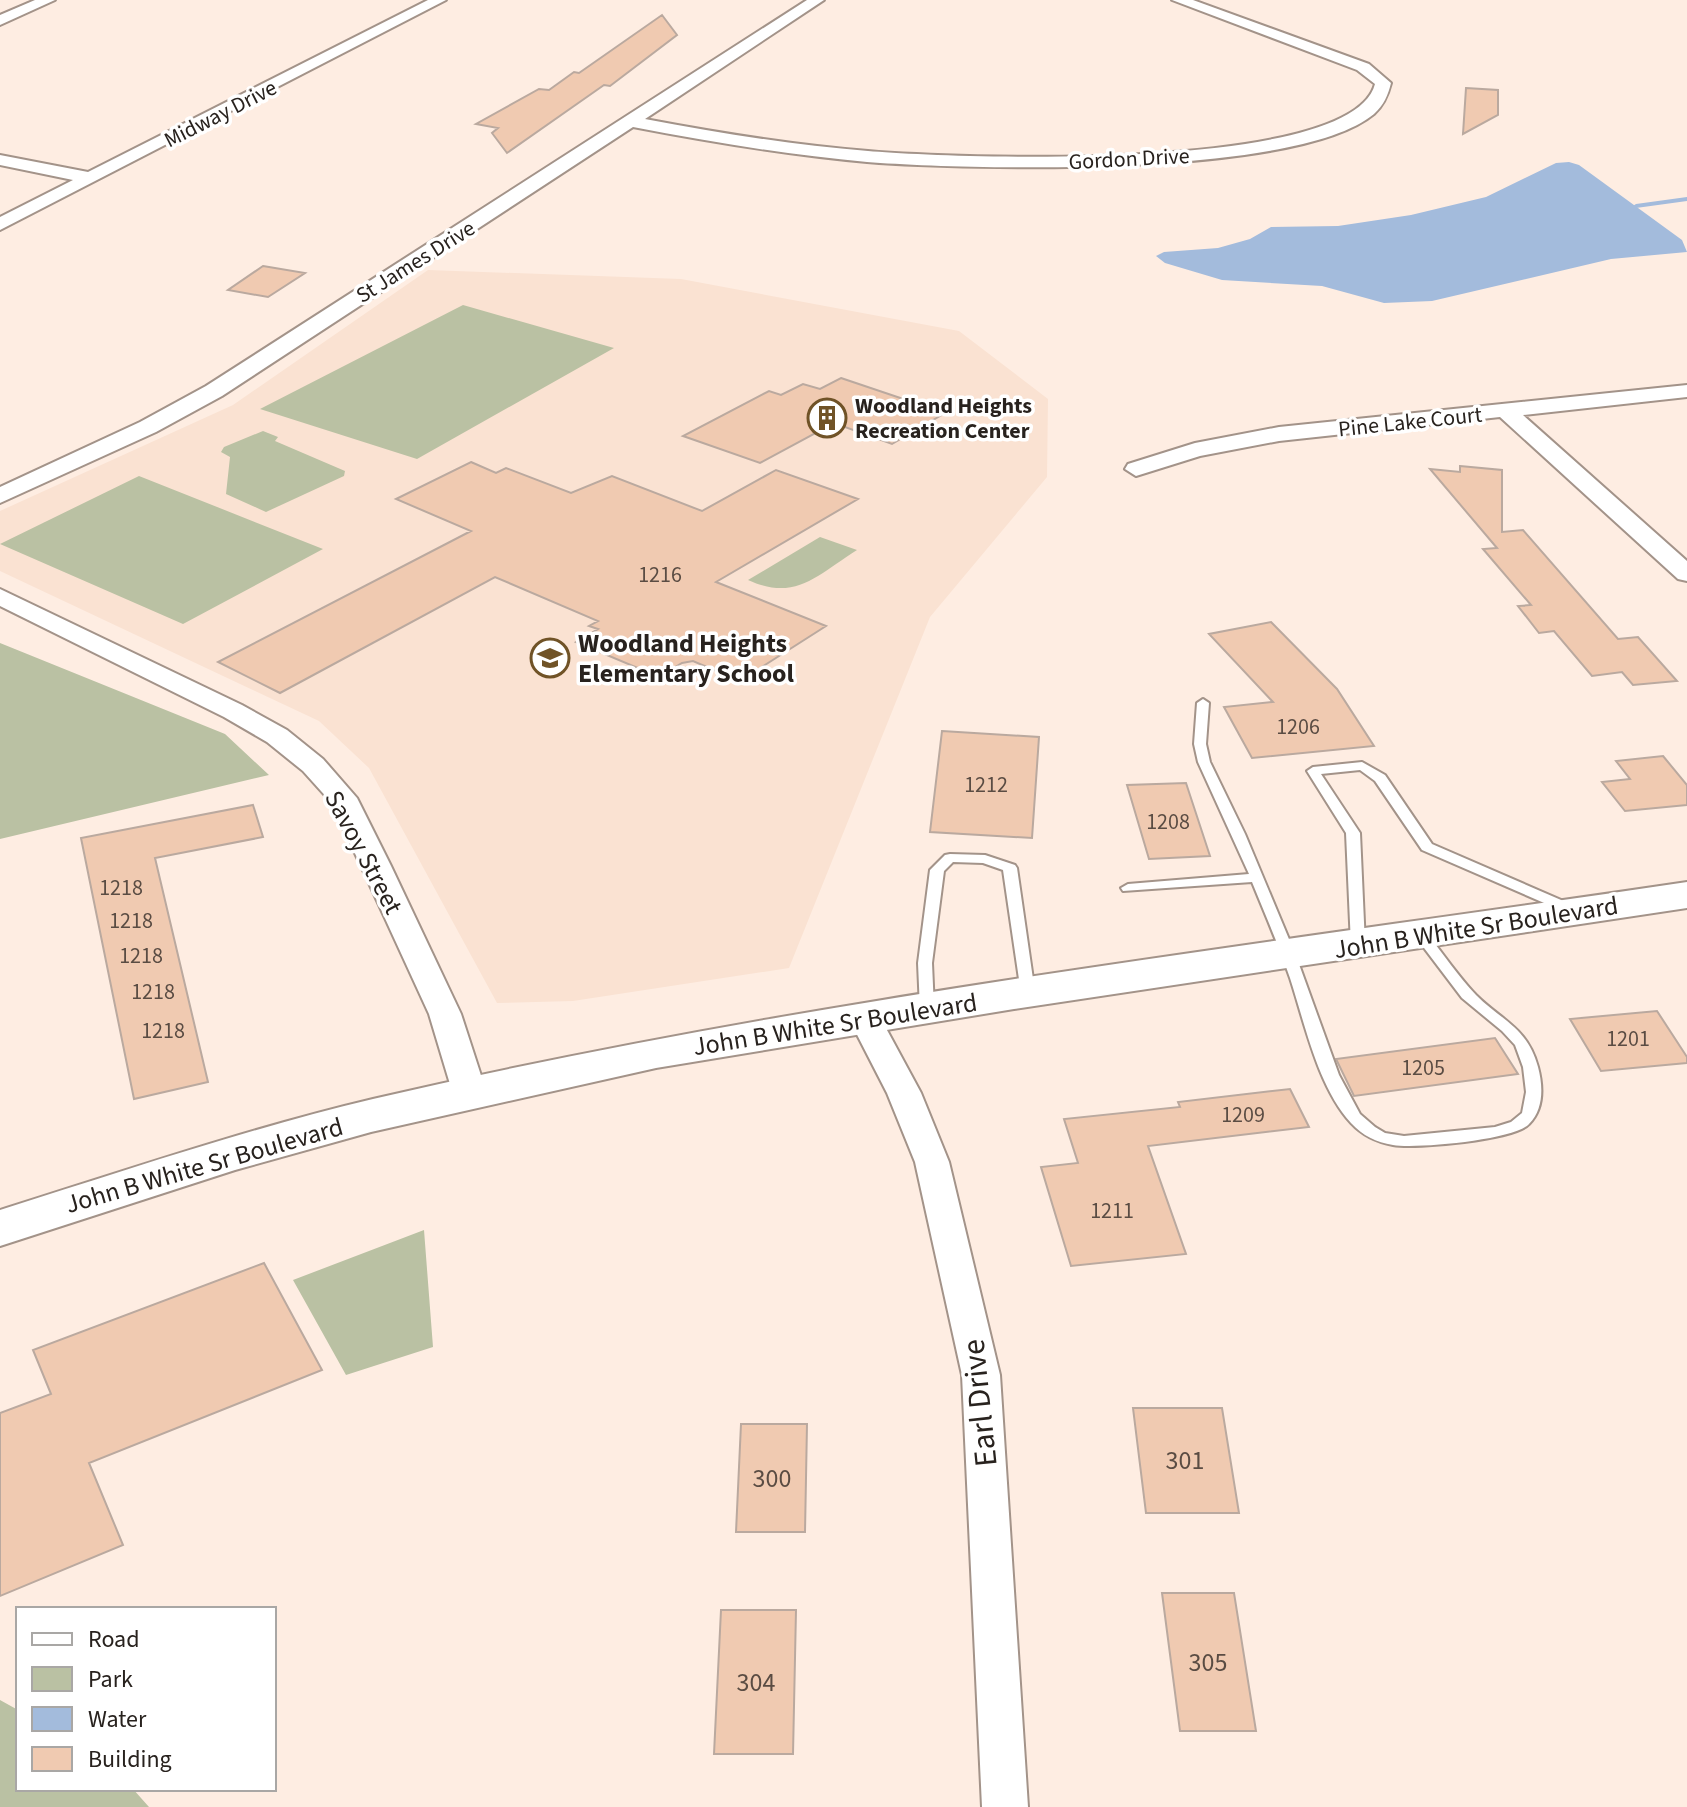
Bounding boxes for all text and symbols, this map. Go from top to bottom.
street label: Midway Drive [159,72,282,156]
street label: Gordon Drive [1068,140,1190,178]
street label: St James Drive [350,212,481,311]
place label: Woodland Heights Recreation Center [855,390,1032,447]
building icon: Woodland Heights Recreation Center [806,397,848,439]
street label: Pine Lake Court [1337,398,1484,445]
house number: 1216 [638,559,682,591]
place label: Woodland Heights Elementary School [578,625,795,692]
school or university icon: Woodland Heights Elementary School [529,637,571,679]
house number: 1206 [1276,711,1320,743]
house number: 1212 [964,769,1008,801]
street label: Savoy Street [315,784,412,921]
house number: 1208 [1146,806,1190,838]
house number: 1218 [99,872,143,904]
street label: John B White Sr Boulevard [1331,887,1621,968]
house number: 1218 [109,905,153,937]
house number: 1218 [119,940,163,972]
house number: 1218 [131,976,175,1008]
street label: John B White Sr Boulevard [690,984,980,1065]
house number: 1218 [141,1015,185,1047]
house number: 1201 [1606,1023,1650,1055]
house number: 1205 [1401,1052,1445,1084]
house number: 1209 [1221,1099,1265,1131]
street label: John B White Sr Boulevard [61,1108,347,1223]
house number: 1211 [1090,1195,1134,1227]
street label: Earl Drive [950,1337,1010,1469]
house number: 301 [1166,1442,1204,1479]
house number: 300 [753,1460,791,1497]
legend [16,1607,276,1791]
text: Road [88,1622,140,1657]
house number: 305 [1189,1644,1227,1681]
text: Park [88,1662,133,1697]
house number: 304 [737,1664,775,1701]
text: Water [88,1702,147,1737]
text: Building [88,1742,172,1777]

